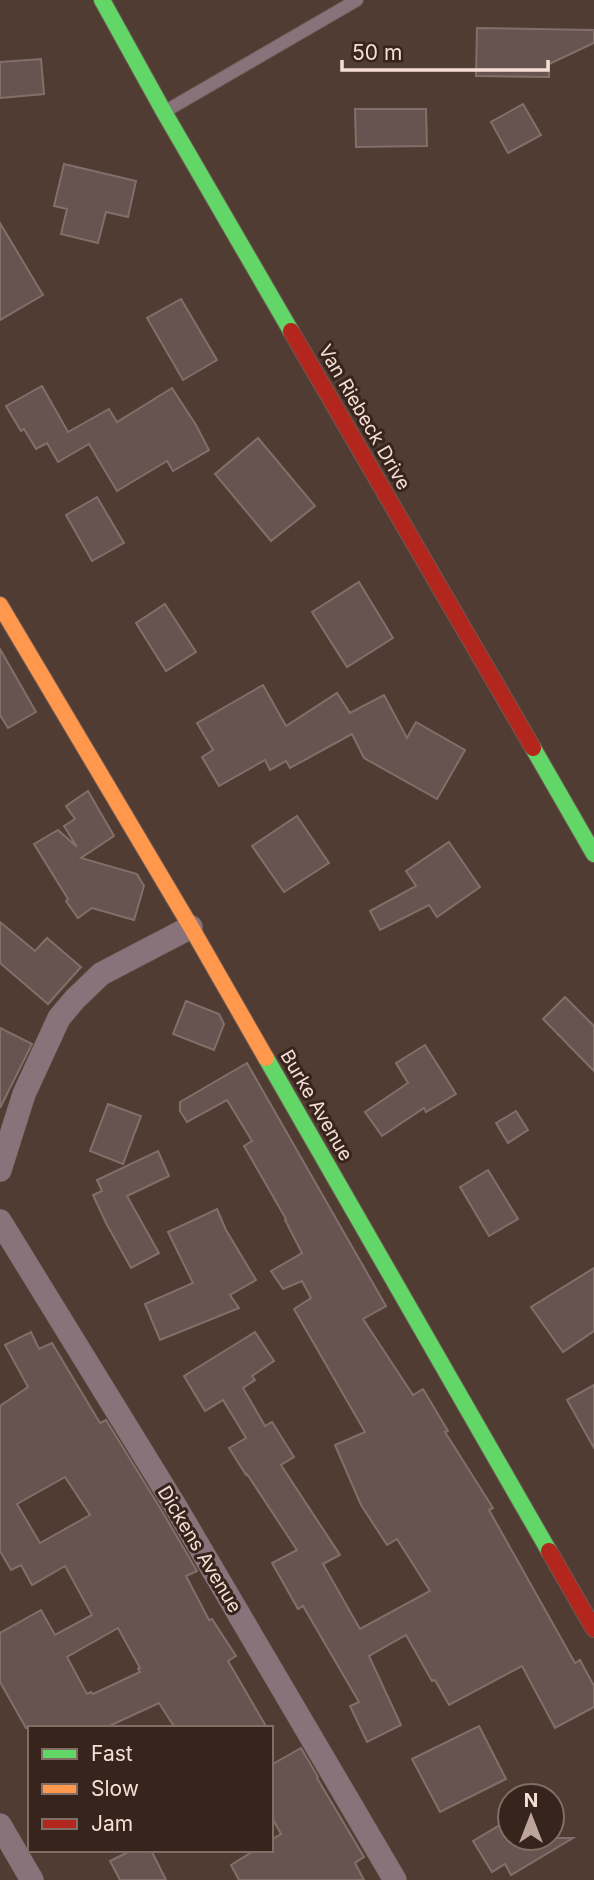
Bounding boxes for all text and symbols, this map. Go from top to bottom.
scale bar [342,28,548,72]
text: 50 m [352,40,402,65]
street label: Van Riebeck Drive [314,341,415,494]
street label: Burke Avenue [276,1046,358,1165]
street label: Dickens Avenue [153,1482,246,1617]
legend [28,1726,273,1852]
text: Fast [91,1741,133,1766]
text: Slow [91,1776,139,1801]
north arrow [496,1782,566,1852]
text: N [524,1789,538,1812]
text: Jam [91,1811,133,1836]

